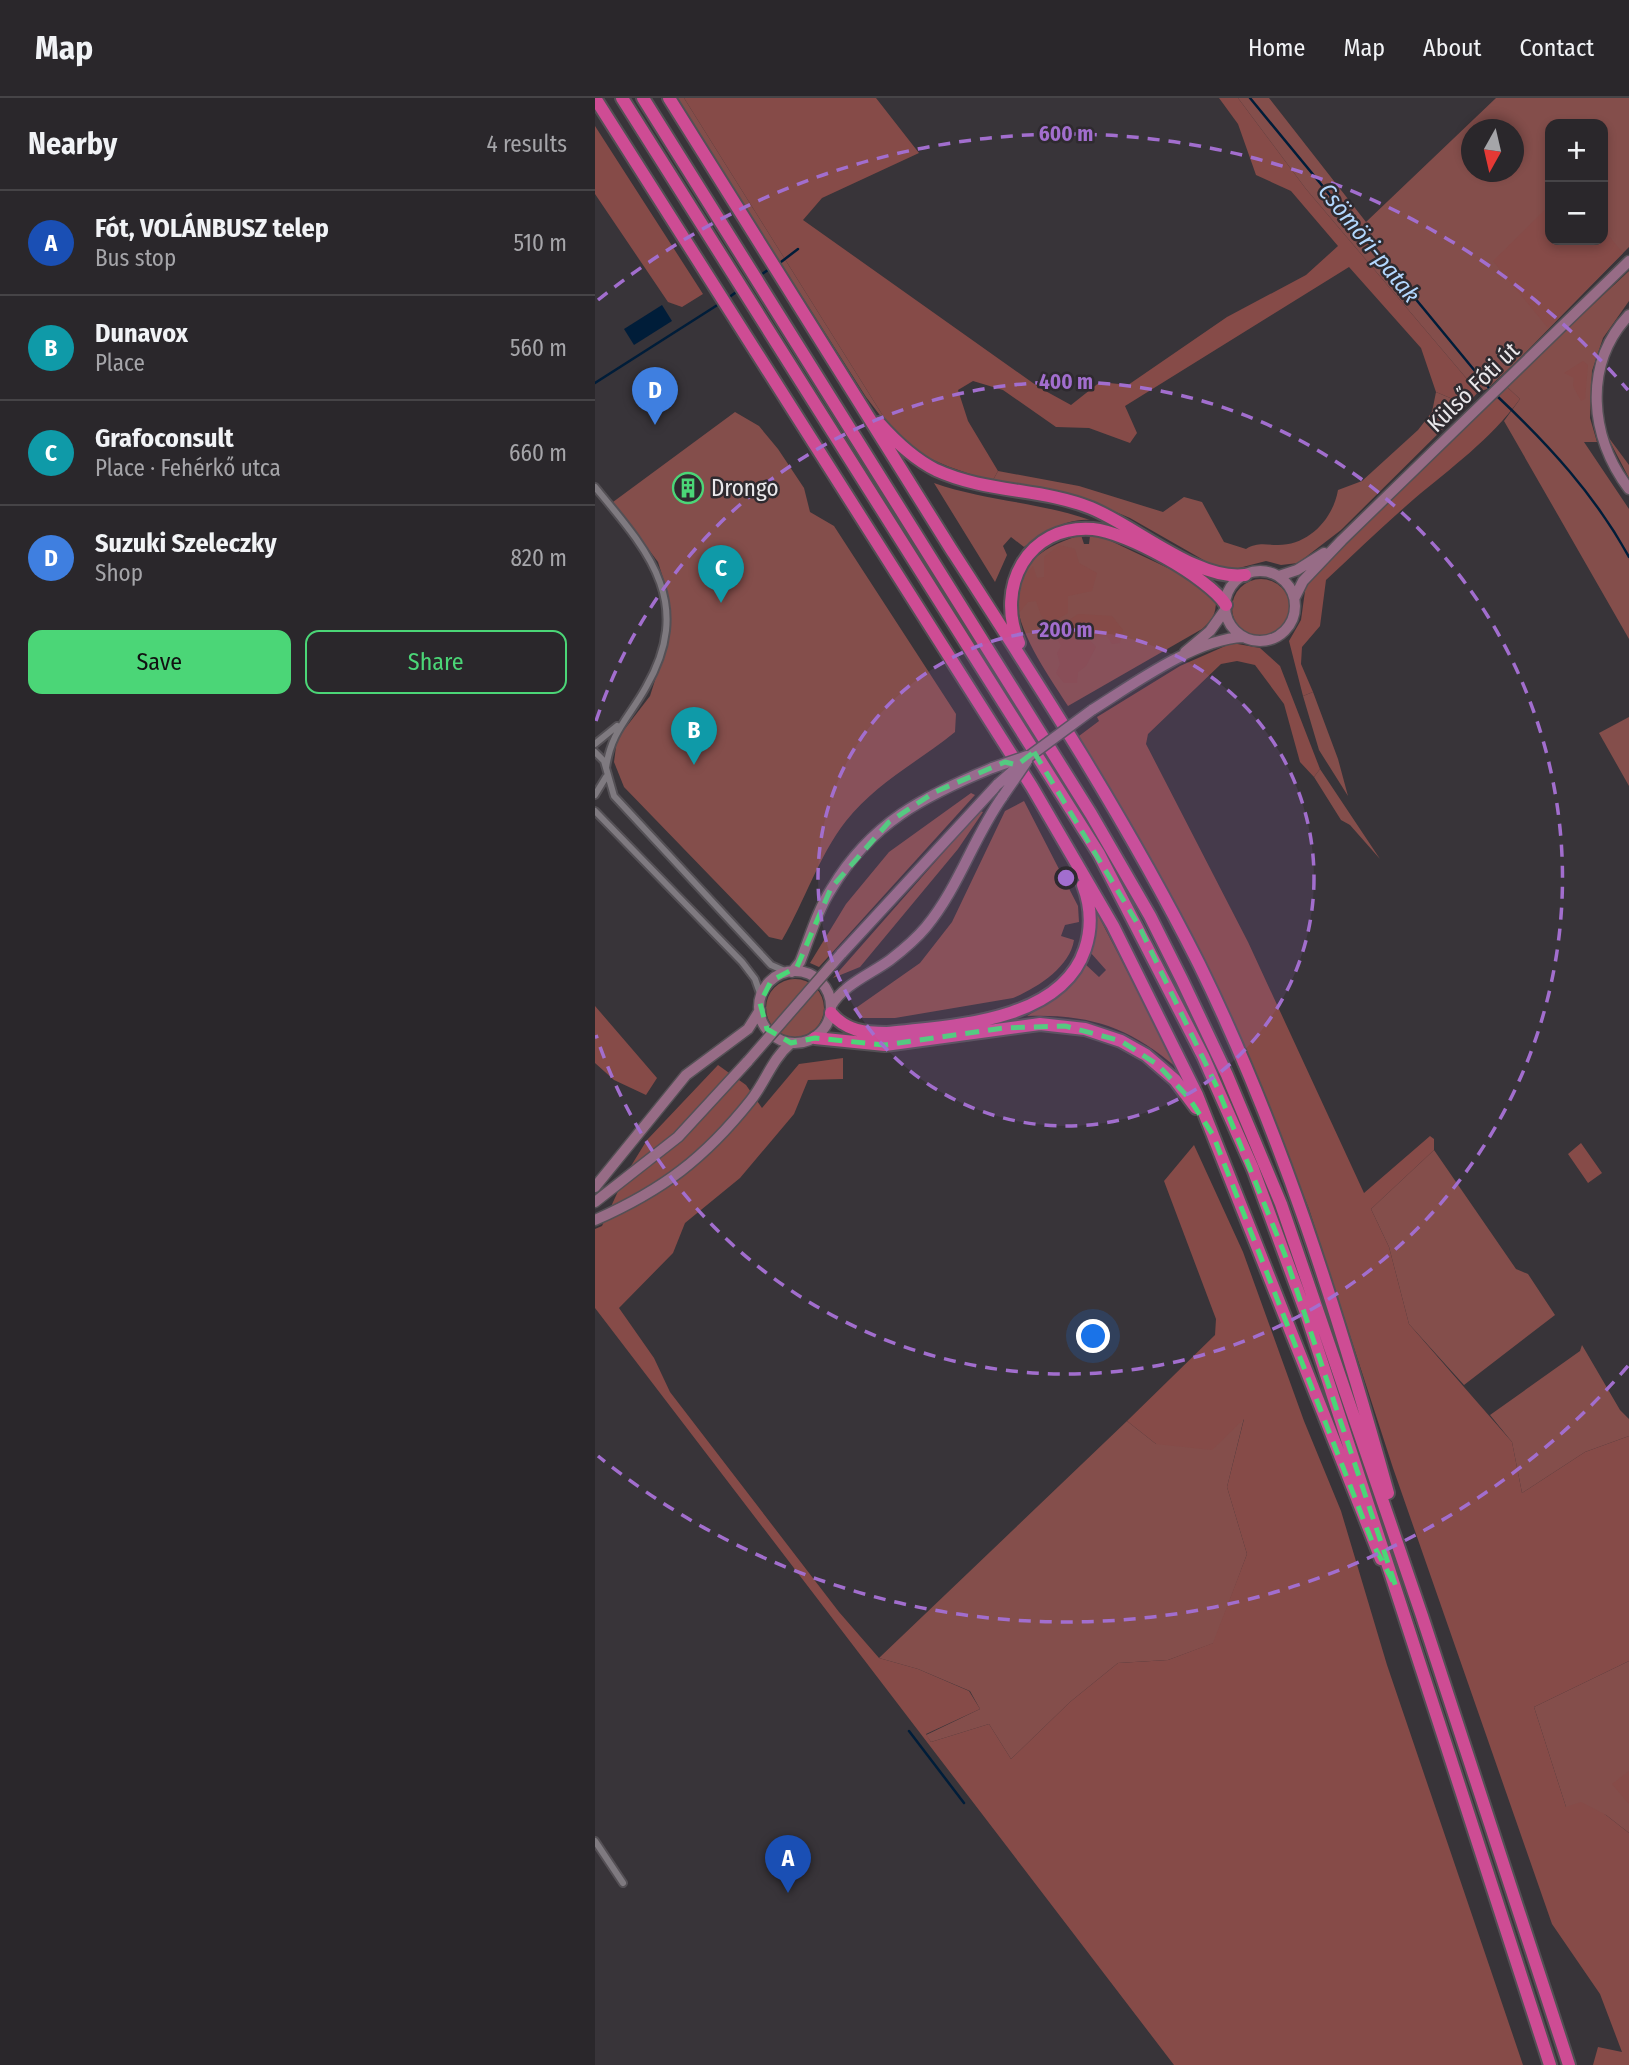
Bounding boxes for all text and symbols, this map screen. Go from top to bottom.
text: Map [35,28,93,68]
text: Home [1248,34,1305,62]
text: Map [1343,34,1385,62]
text: About [1423,34,1481,62]
text: Contact [1519,34,1594,62]
north arrow [1461,119,1524,182]
map controls [1545,119,1608,245]
button: + [1545,119,1608,182]
text: 600 m [1039,121,1093,147]
text: Nearby [28,126,117,162]
text: 4 results [486,130,567,158]
water label: Csömöri-patak [1312,178,1426,308]
button: − [1545,182,1608,245]
text: Fót, VOLÁNBUSZ telep [95,213,329,244]
text: A [45,229,57,257]
text: 510 m [514,229,567,257]
text: Bus stop [95,244,176,272]
text: Dunavox [95,318,188,349]
text: B [45,334,57,362]
text: 560 m [510,334,567,362]
street label: Külső Fóti út [1421,336,1525,438]
text: Place [95,349,145,377]
pin: D [632,367,678,425]
text: 400 m [1039,369,1093,395]
text: Grafoconsult [95,423,234,454]
text: C [45,439,57,467]
text: 660 m [509,439,567,467]
text: Place · Fehérkő utca [95,454,281,482]
building icon: Drongo [671,471,705,505]
place label: Drongo [711,474,779,502]
text: Suzuki Szeleczky [95,528,277,559]
text: D [44,544,58,572]
text: 820 m [510,544,567,572]
pin: C [698,545,744,603]
text: Shop [95,559,143,587]
text: 200 m [1038,617,1093,643]
button: Save [28,630,291,694]
button: Share [305,630,567,694]
pin: B [671,707,717,765]
centre of rings [1054,866,1078,890]
your location [1076,1319,1110,1353]
pin: A [765,1835,811,1893]

